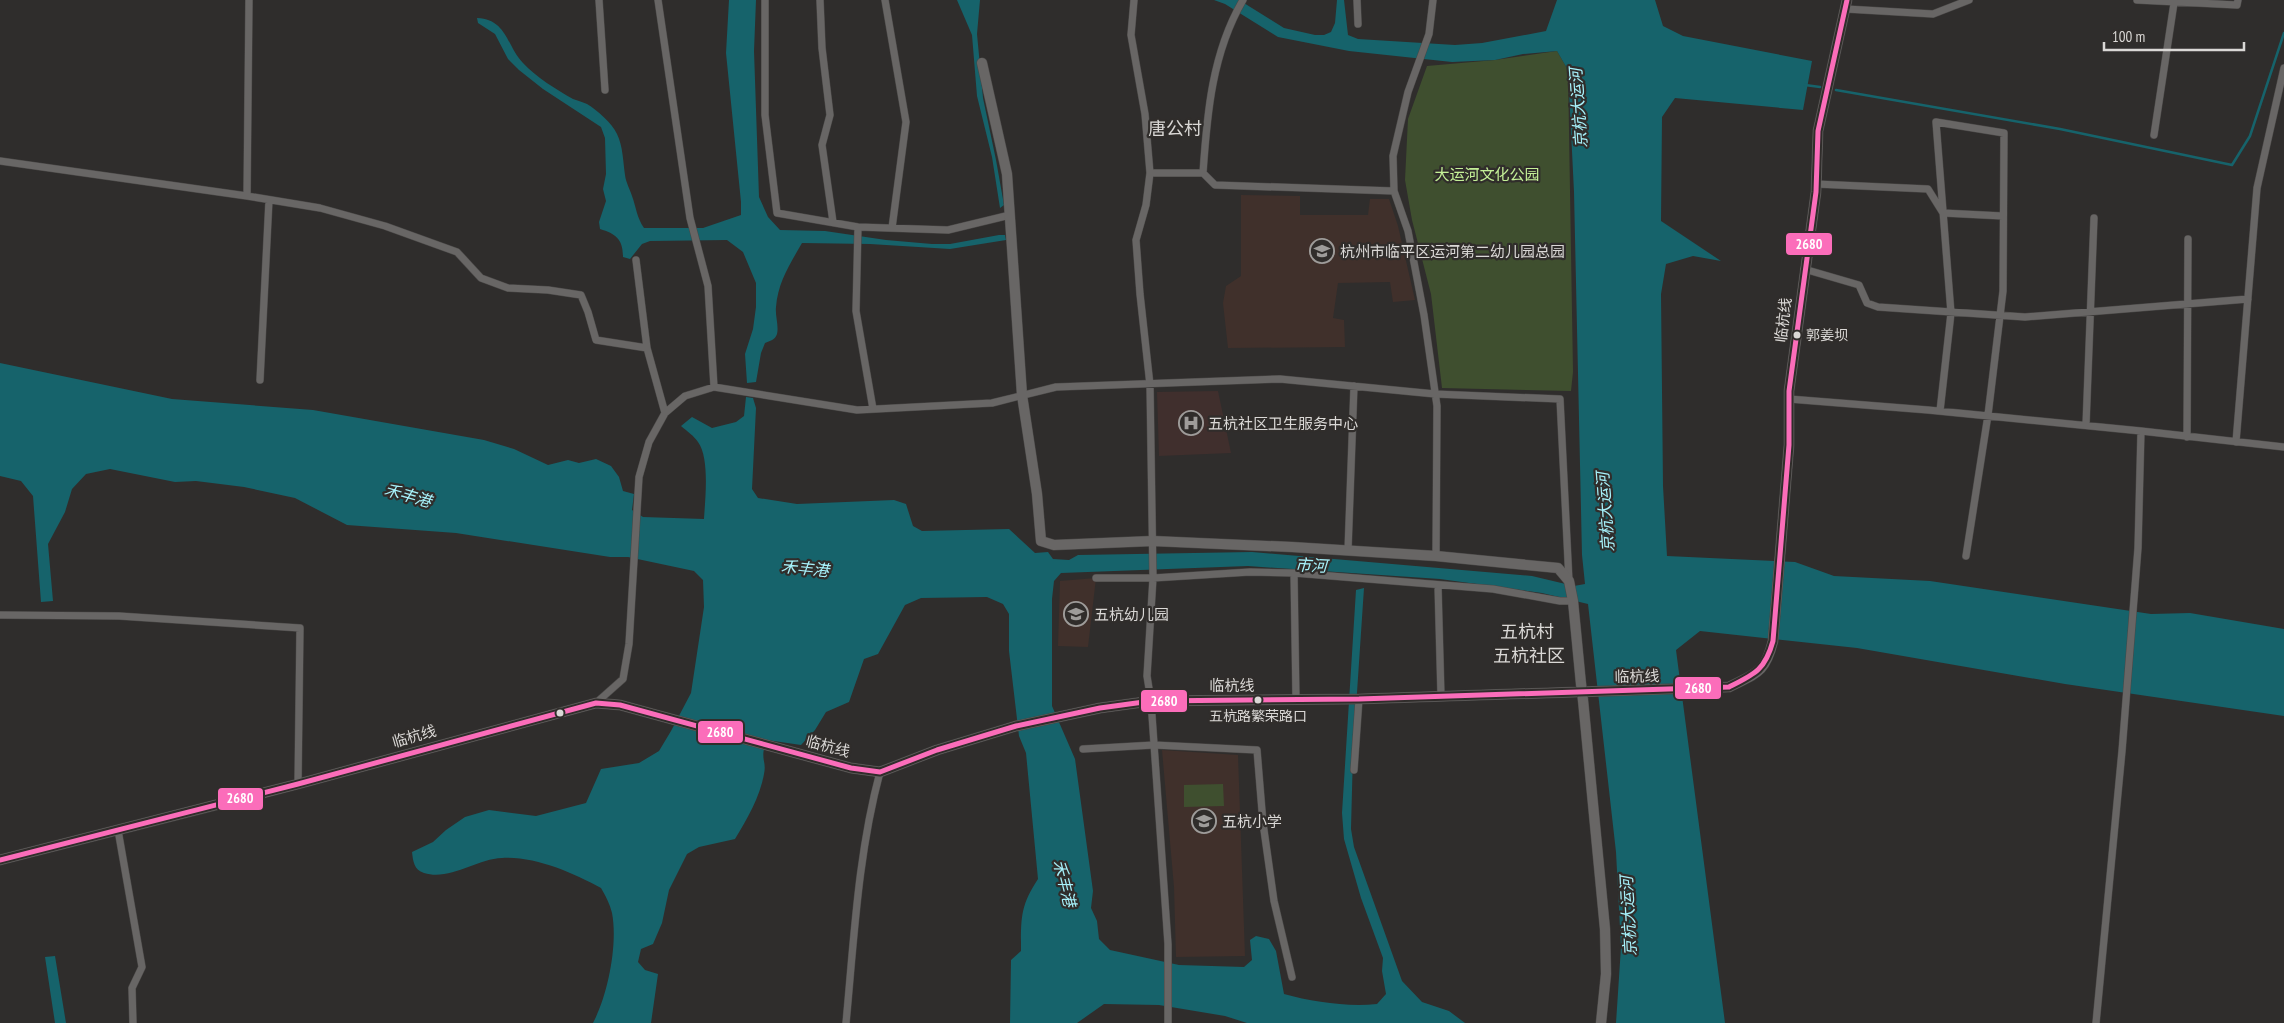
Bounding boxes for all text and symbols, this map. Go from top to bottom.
scale bar [2104,20,2244,52]
text: 100 m [2112,27,2145,46]
water label: 京杭大运河 [1565,64,1591,149]
district label: 唐公村 [1148,117,1202,140]
park label: 大运河文化公园 [1434,165,1540,184]
line badge: 2680 [1785,232,1833,256]
text: 2680 [1796,235,1823,253]
school or university icon: 杭州市临平区运河第二幼儿园总园 [1309,238,1335,264]
place label: 杭州市临平区运河第二幼儿园总园 [1340,242,1565,261]
street label: 临杭线 [1771,297,1795,343]
place label: 郭姜坝 [1806,326,1848,344]
marker: 郭姜坝 [1792,330,1802,340]
hospital icon: 五杭社区卫生服务中心 [1178,410,1204,436]
place label: 五杭社区卫生服务中心 [1208,414,1358,433]
water label: 京杭大运河 [1592,468,1618,553]
water label: 禾丰港 [382,479,436,512]
water label: 市河 [1294,554,1330,576]
water label: 禾丰港 [780,556,832,581]
school or university icon: 五杭幼儿园 [1063,601,1089,627]
place label: 五杭幼儿园 [1094,605,1169,624]
district label: 五杭村 [1500,620,1554,643]
district label: 五杭社区 [1493,644,1565,667]
street label: 临杭线 [1614,666,1660,686]
street label: 临杭线 [1209,676,1255,695]
line badge: 2680 [1674,676,1722,700]
text: 2680 [1685,679,1712,697]
line badge: 2680 [1140,689,1188,713]
text: 2680 [1151,692,1178,710]
marker: 五杭路繁荣路口 [1253,695,1263,705]
place label: 五杭路繁荣路口 [1209,707,1307,725]
unlabelled marker [555,708,565,718]
line badge: 2680 [697,720,744,744]
street label: 临杭线 [390,721,438,751]
text: 2680 [707,723,734,741]
street label: 临杭线 [804,731,852,761]
line badge: 2680 [217,787,264,811]
text: 2680 [227,789,254,807]
school or university icon: 五杭小学 [1191,808,1217,834]
place label: 五杭小学 [1222,812,1282,831]
water label: 禾丰港 [1049,857,1081,911]
water label: 京杭大运河 [1616,873,1640,956]

